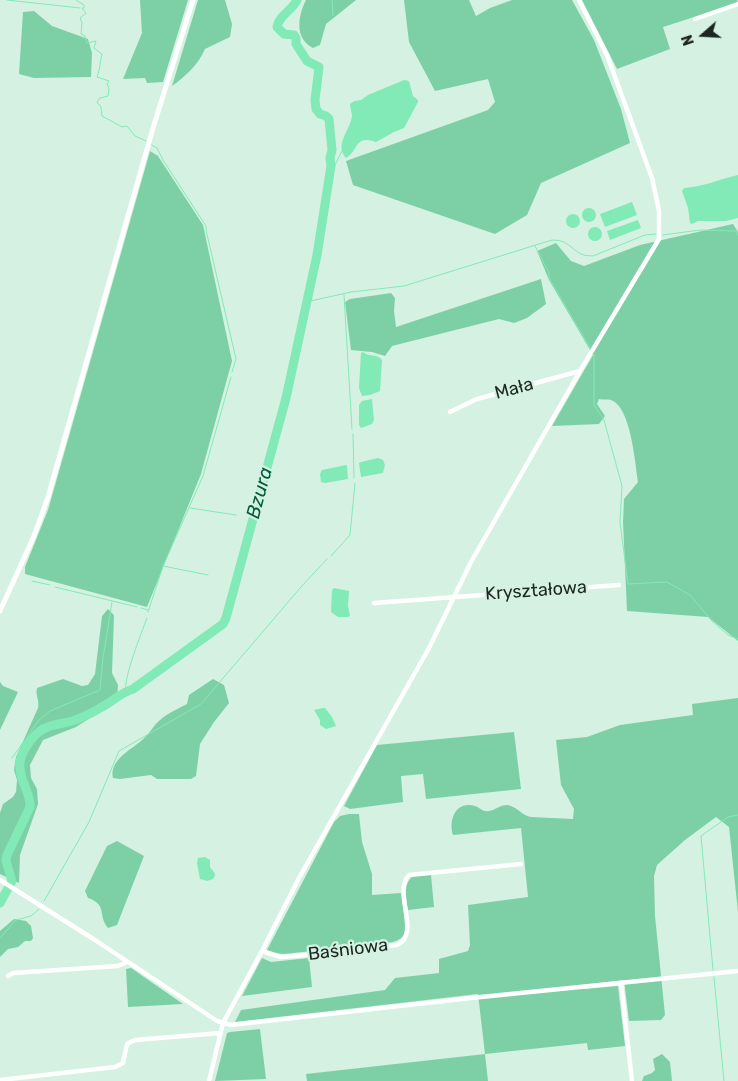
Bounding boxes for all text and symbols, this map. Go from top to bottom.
north arrow [678,10,728,60]
text: N [679,33,698,48]
street label: Mała [492,374,536,404]
water label: Bzura [242,465,278,521]
street label: Kryształowa [484,577,588,605]
street label: Baśniowa [307,934,389,966]

